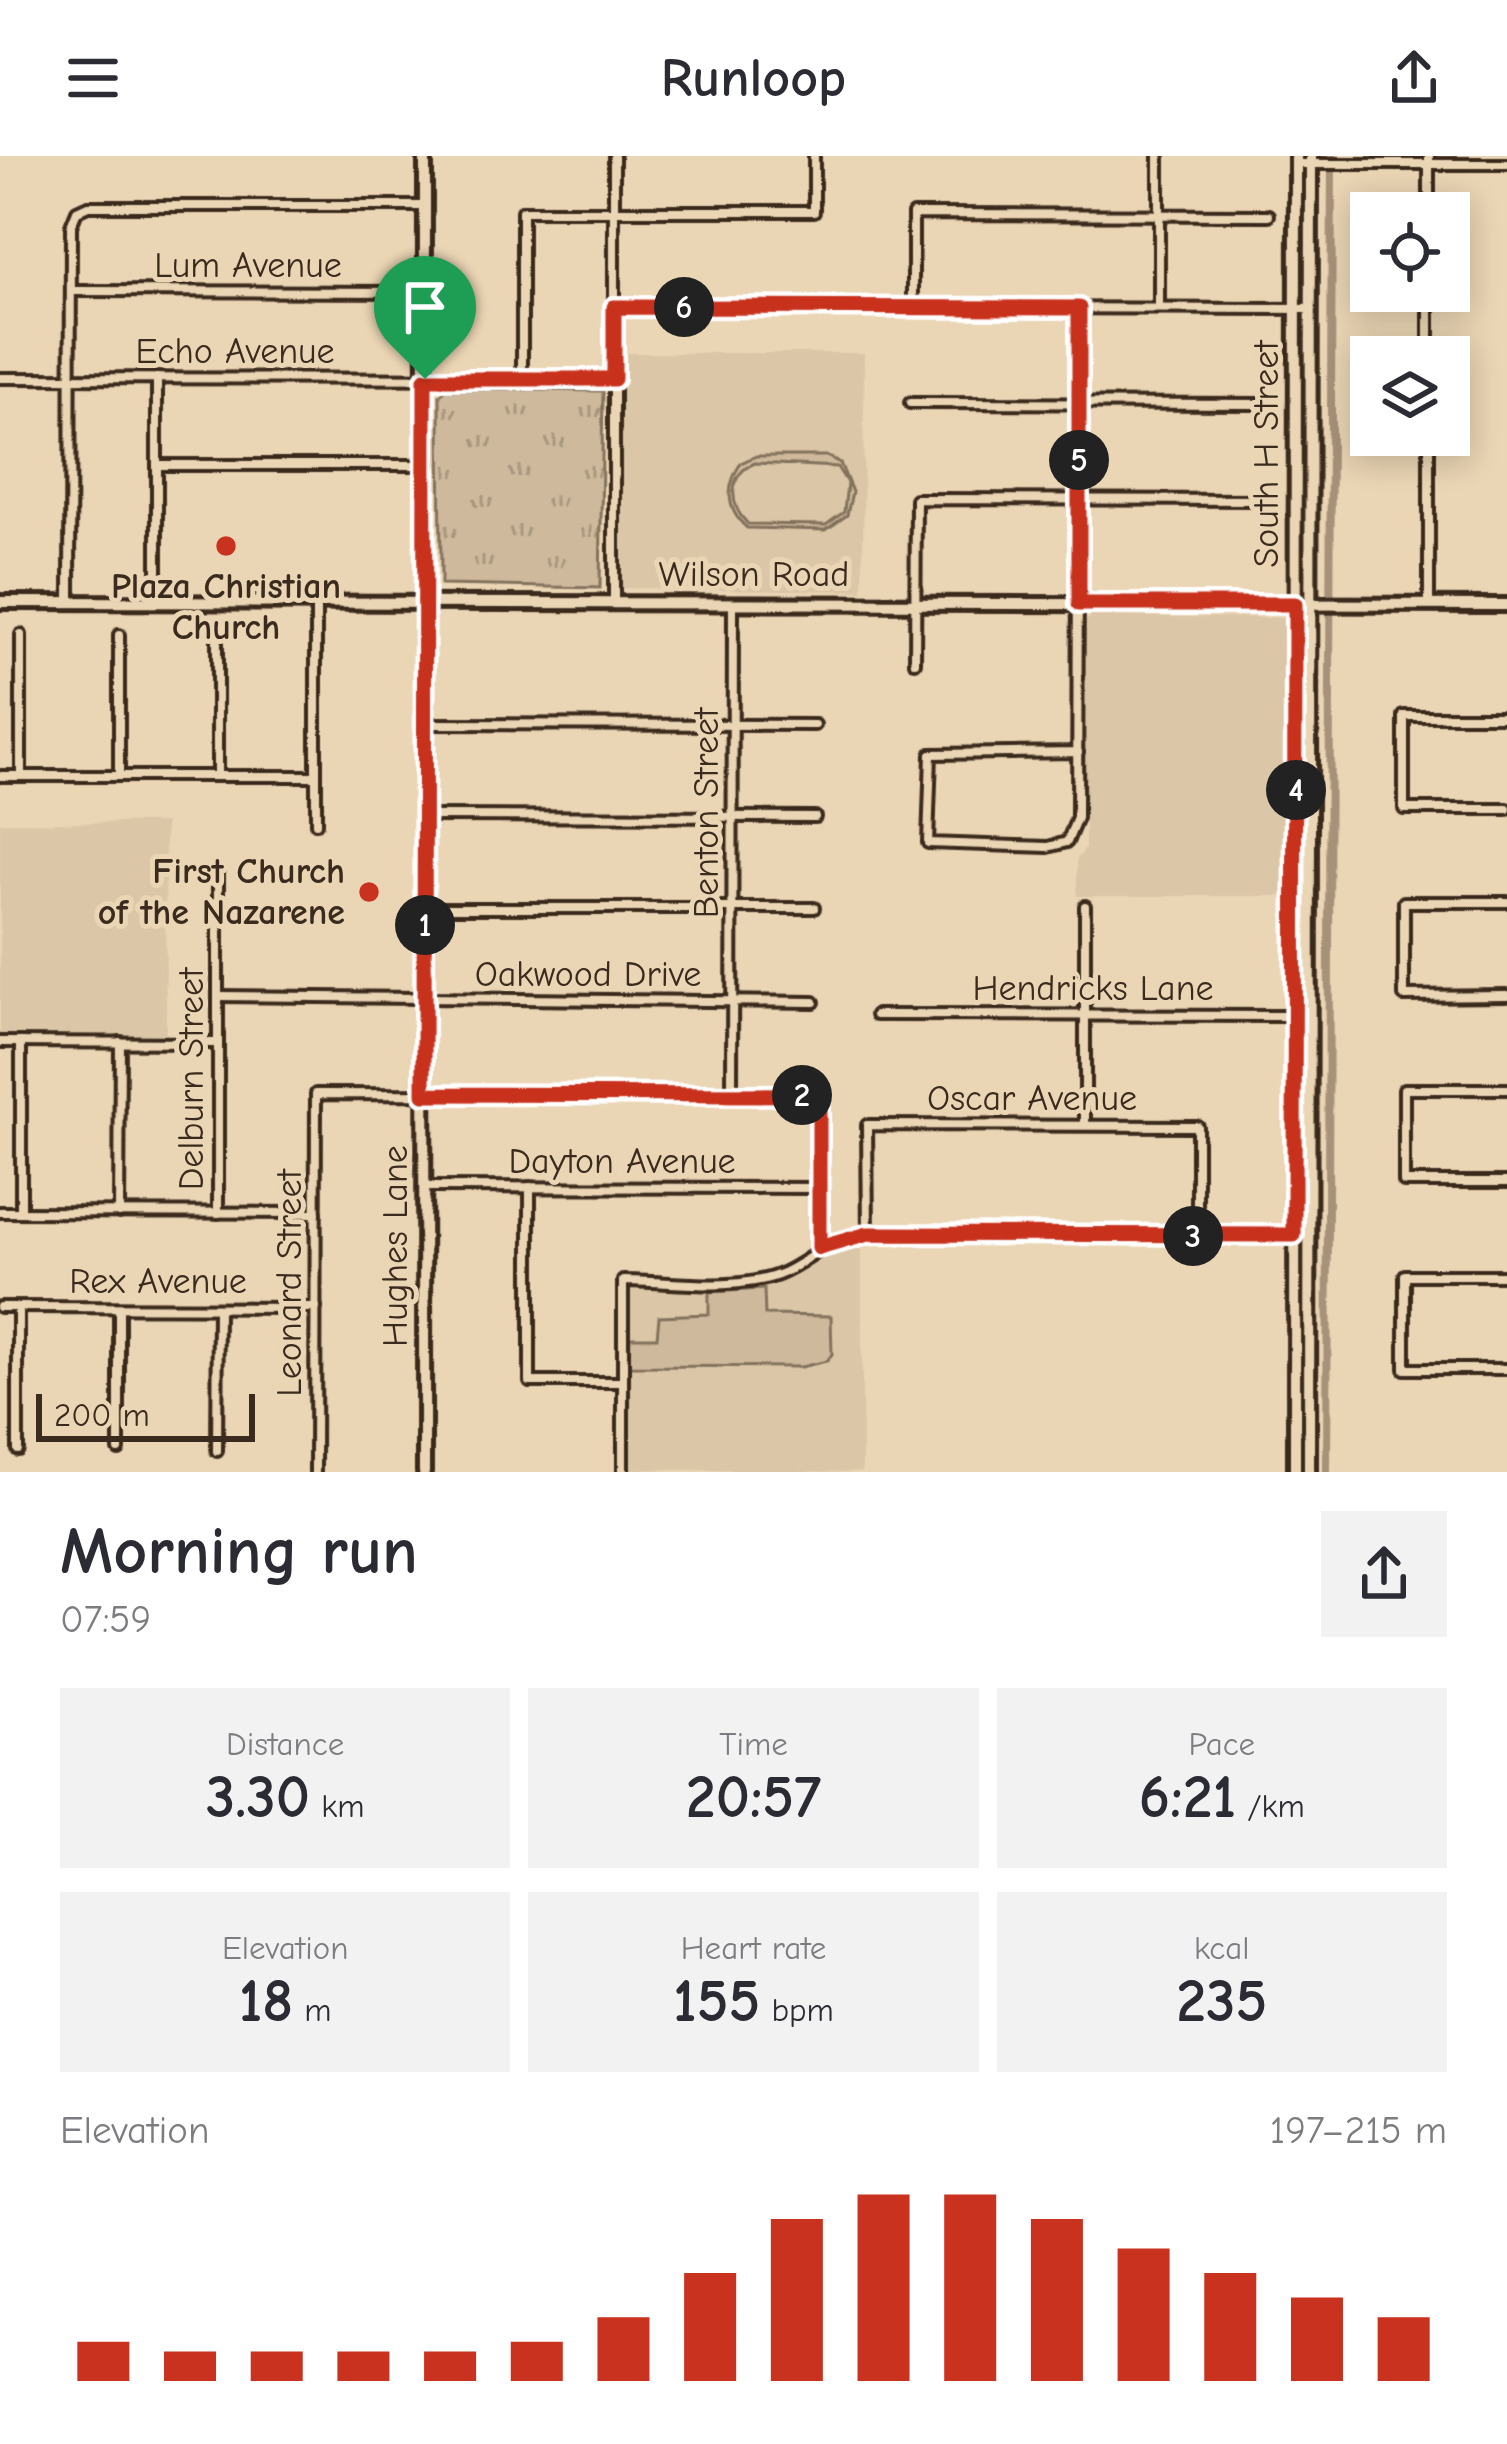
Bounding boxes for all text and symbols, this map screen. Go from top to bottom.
icon: menu [60,45,126,111]
icon: share [1381,45,1447,111]
text: Runloop [661,47,846,110]
map controls [1350,192,1470,456]
button: locate [1350,192,1470,312]
street label: Lum Avenue [154,245,342,286]
pin [374,256,476,379]
icon: arrive [392,274,458,340]
pin: 6 [654,277,714,337]
text: 6 [675,288,693,326]
street label: Echo Avenue [135,331,335,372]
button: layers [1350,336,1470,456]
street label: South H Street [1246,339,1287,568]
pin: 5 [1049,430,1109,490]
text: 5 [1070,441,1088,479]
marker: Plaza Christian Church [213,533,239,559]
street label: Wilson Road [659,554,849,595]
place label: Plaza Christian Church [111,566,341,648]
street label: Benton Street [686,706,727,918]
pin: 4 [1266,760,1326,820]
text: 4 [1288,771,1304,809]
place label: First Church of the Nazarene [98,851,345,933]
marker: First Church of the Nazarene [356,879,382,905]
pin: 1 [395,895,455,955]
text: 1 [419,906,431,944]
street label: Oakwood Drive [475,954,701,995]
street label: Delburn Street [171,966,212,1190]
street label: Hendricks Lane [972,968,1214,1009]
pin: 2 [772,1065,832,1125]
text: 2 [794,1076,810,1114]
street label: Oscar Avenue [927,1078,1137,1119]
street label: Dayton Avenue [508,1141,736,1182]
street label: Hughes Lane [375,1145,416,1347]
street label: Leonard Street [269,1168,310,1397]
pin: 3 [1163,1206,1223,1266]
text: 3 [1185,1217,1201,1255]
street label: Rex Avenue [69,1261,247,1302]
scale bar [36,1388,255,1441]
text: 200 m [54,1396,150,1434]
button: share [1321,1511,1447,1637]
text: Morning run [60,1514,418,1590]
text: 07:59 [60,1597,151,1642]
text: Distance [226,1725,344,1763]
text: Time [719,1725,788,1763]
text: Pace [1189,1725,1255,1763]
text: 3.30 [206,1763,310,1832]
text: 20:57 [686,1763,821,1832]
text: 6:21 [1139,1763,1236,1832]
text: km [310,1787,364,1825]
text: /km [1236,1787,1305,1825]
text: Elevation [222,1929,348,1967]
text: Heart rate [681,1929,826,1967]
text: kcal [1194,1929,1250,1967]
text: 18 [239,1967,293,2036]
text: 155 [673,1967,760,2036]
text: 235 [1176,1967,1267,2036]
text: m [293,1991,331,2029]
text: bpm [760,1991,834,2029]
text: Elevation [60,2108,209,2153]
text: 197–215 m [1270,2108,1447,2153]

